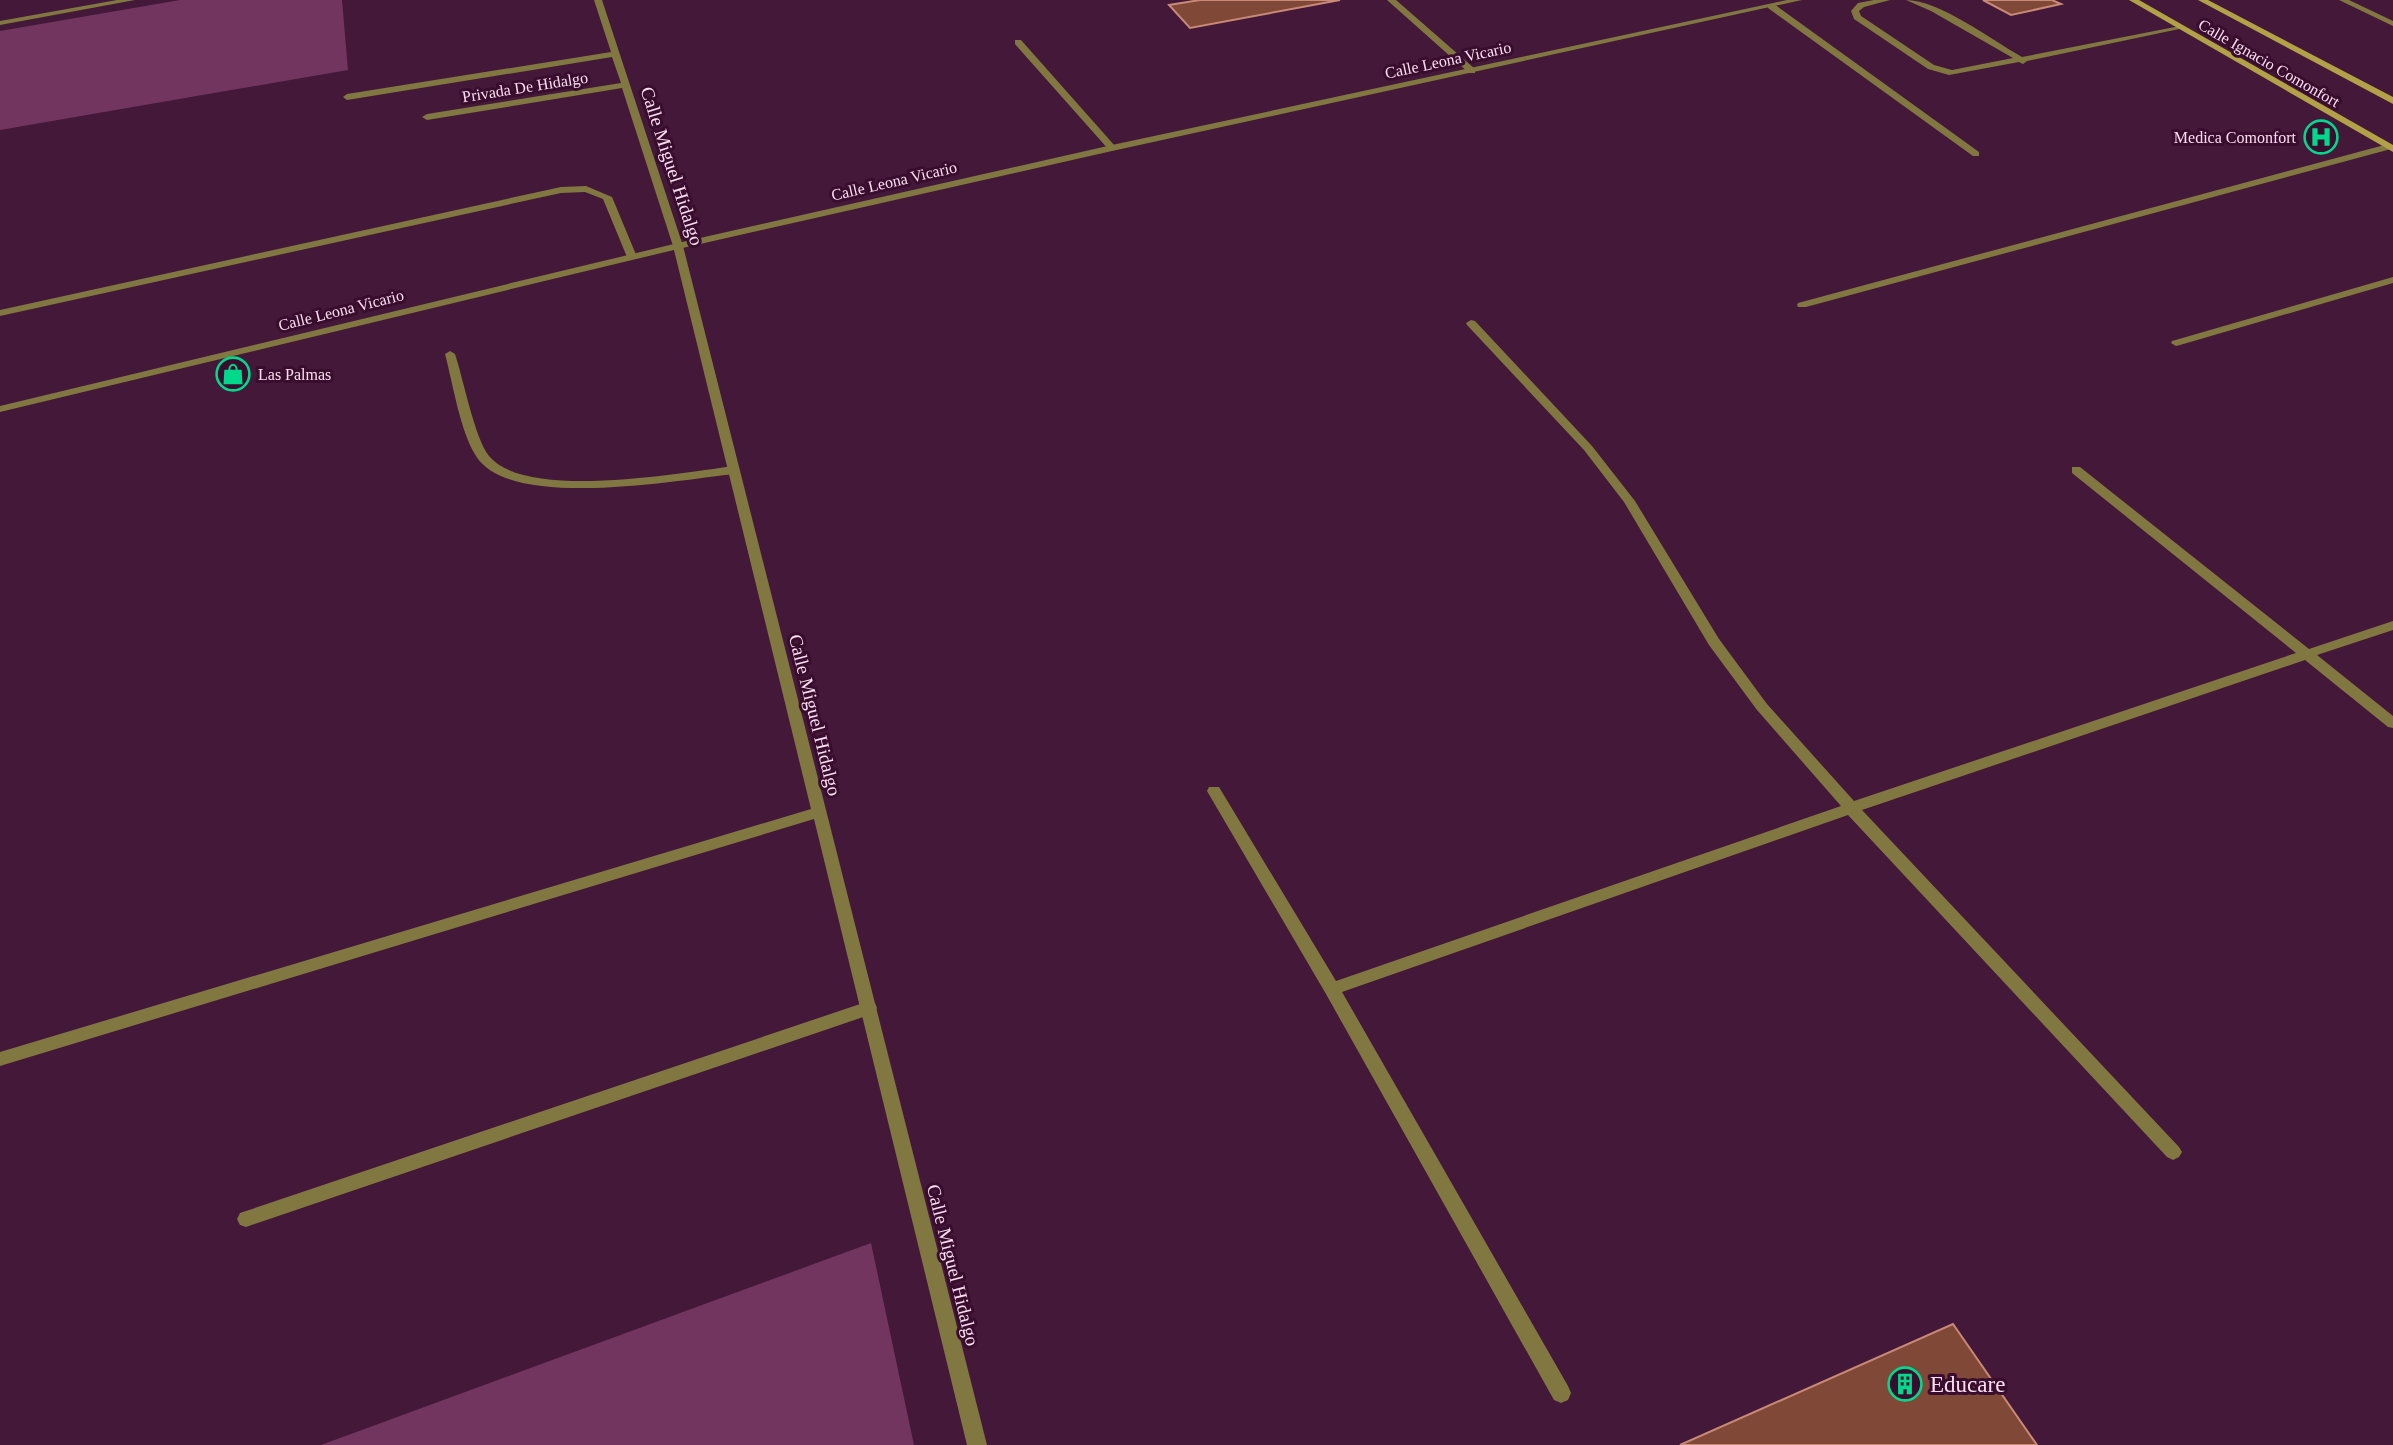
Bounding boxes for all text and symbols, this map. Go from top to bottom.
street label: Calle Ignacio Comonfort [2195,16,2343,111]
street label: Calle Leona Vicario [1383,38,1513,82]
street label: Privada De Hidalgo [461,69,589,106]
street label: Calle Miguel Hidalgo [636,84,708,248]
hospital icon: Medica Comonfort [2302,118,2340,156]
place label: Medica Comonfort [2174,129,2297,146]
street label: Calle Leona Vicario [829,158,959,204]
street label: Calle Leona Vicario [277,286,405,334]
shop icon: Las Palmas [214,355,252,393]
place label: Las Palmas [258,366,331,383]
street label: Calle Miguel Hidalgo [785,632,845,798]
street label: Calle Miguel Hidalgo [923,1182,983,1348]
building icon: Educare [1886,1365,1924,1403]
place label: Educare [1930,1372,2005,1397]

